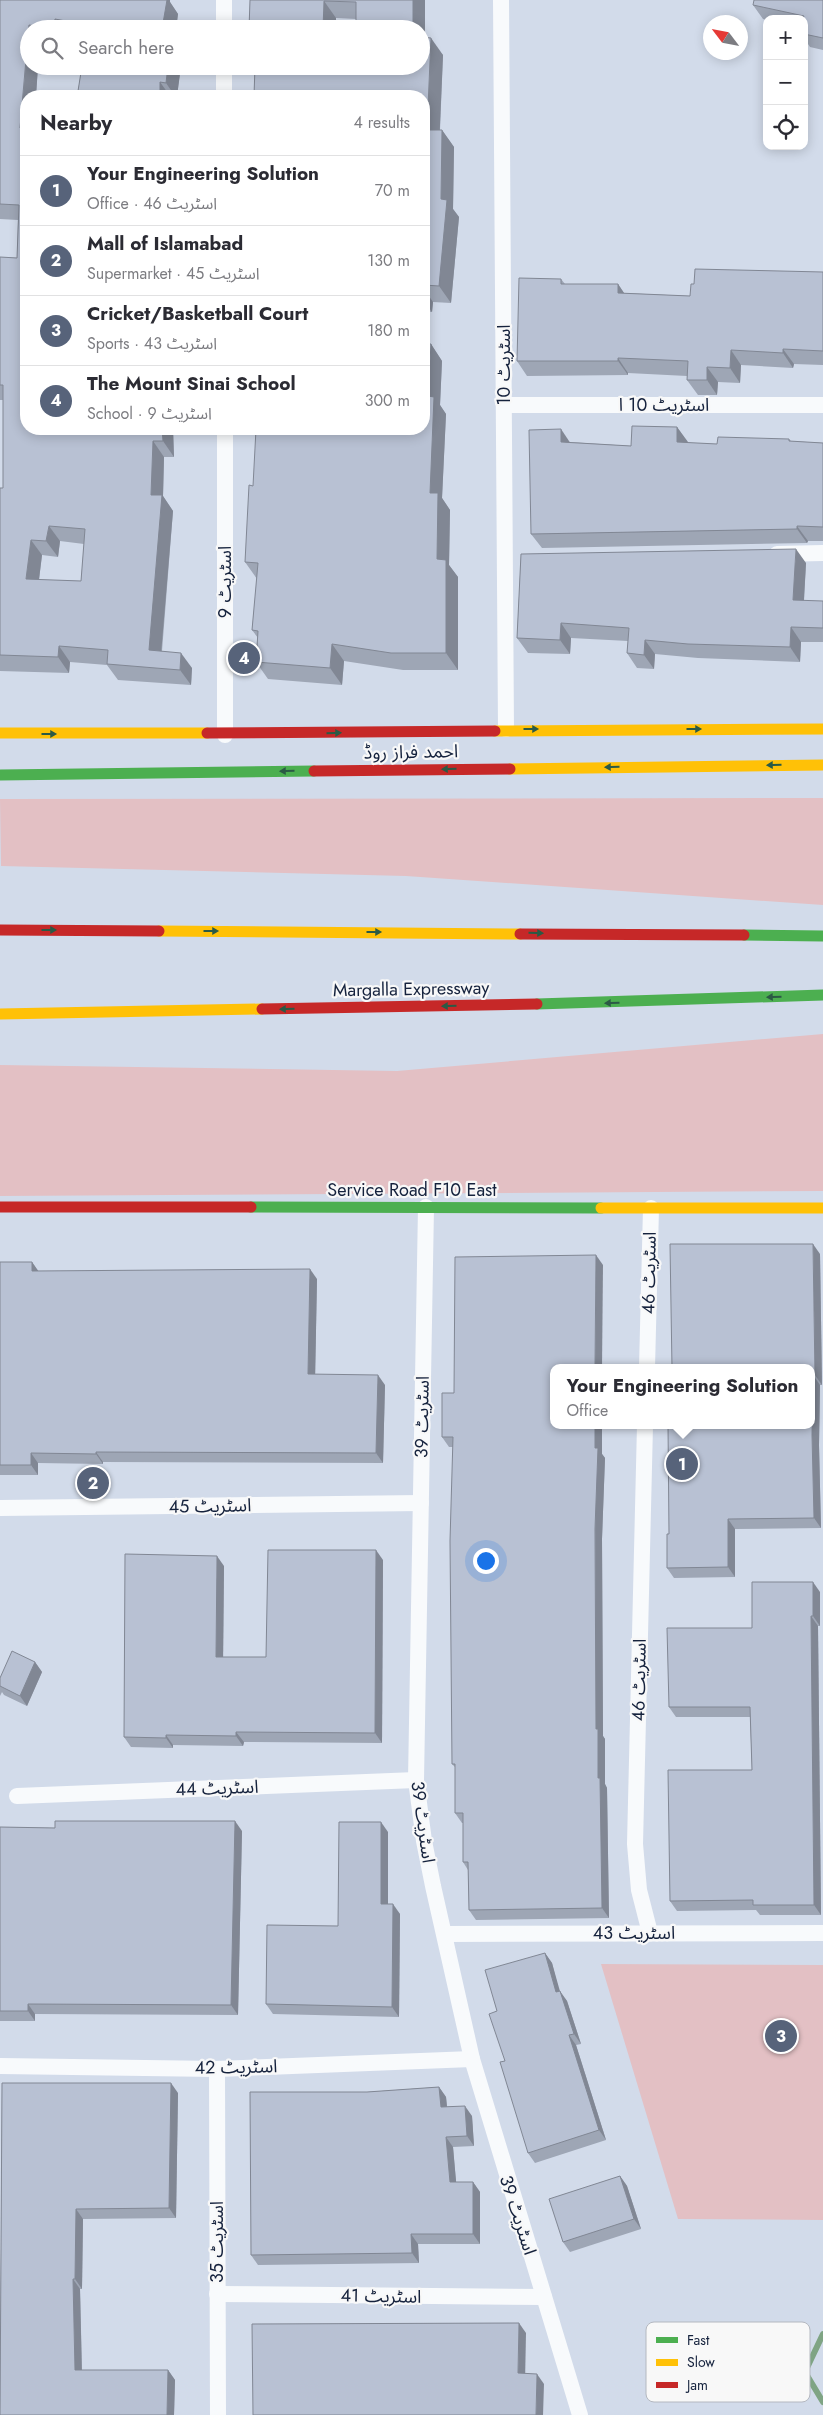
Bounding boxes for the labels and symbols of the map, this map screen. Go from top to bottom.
north arrow [703,15,748,60]
street label: اسٹریٹ 10 [491,324,517,406]
street label: اسٹریٹ 10 ا [619,392,709,418]
street label: اسٹریٹ 9 [212,546,238,618]
pin: 4 [228,639,260,677]
one-way arrow [523,725,539,733]
one-way arrow [686,725,702,733]
one-way arrow [326,728,342,736]
one-way arrow [41,730,57,738]
street label: احمد فراز روڈ [364,738,458,766]
one-way arrow [766,761,782,769]
one-way arrow [604,763,620,771]
one-way arrow [441,766,457,774]
one-way arrow [279,768,295,776]
one-way arrow [41,926,57,934]
one-way arrow [203,927,219,935]
one-way arrow [366,928,382,936]
one-way arrow [528,929,544,937]
street label: Margalla Expressway [333,975,490,1003]
one-way arrow [766,993,782,1001]
one-way arrow [604,999,620,1007]
one-way arrow [441,1002,457,1010]
one-way arrow [279,1005,295,1013]
street label: Service Road F10 East [327,1177,497,1203]
street label: اسٹریٹ 46 [635,1231,663,1315]
street label: اسٹریٹ 39 [408,1376,436,1458]
pin: 1 [666,1445,698,1483]
pin: 2 [77,1464,109,1502]
street label: اسٹریٹ 45 [168,1492,252,1520]
your location [473,1548,499,1574]
street label: اسٹریٹ 46 [625,1638,653,1722]
street label: اسٹریٹ 44 [175,1774,259,1802]
street label: اسٹریٹ 39 [404,1779,442,1865]
street label: اسٹریٹ 43 [593,1920,675,1946]
pin: 3 [765,2017,797,2055]
street label: اسٹریٹ 42 [194,2053,278,2081]
street label: اسٹریٹ 39 [493,2172,543,2258]
street label: اسٹریٹ 35 [204,2201,230,2283]
street label: اسٹریٹ 41 [340,2282,422,2310]
legend [646,2322,810,2402]
text: Fast [687,2330,710,2350]
text: Slow [687,2352,715,2372]
text: Jam [685,2375,708,2395]

